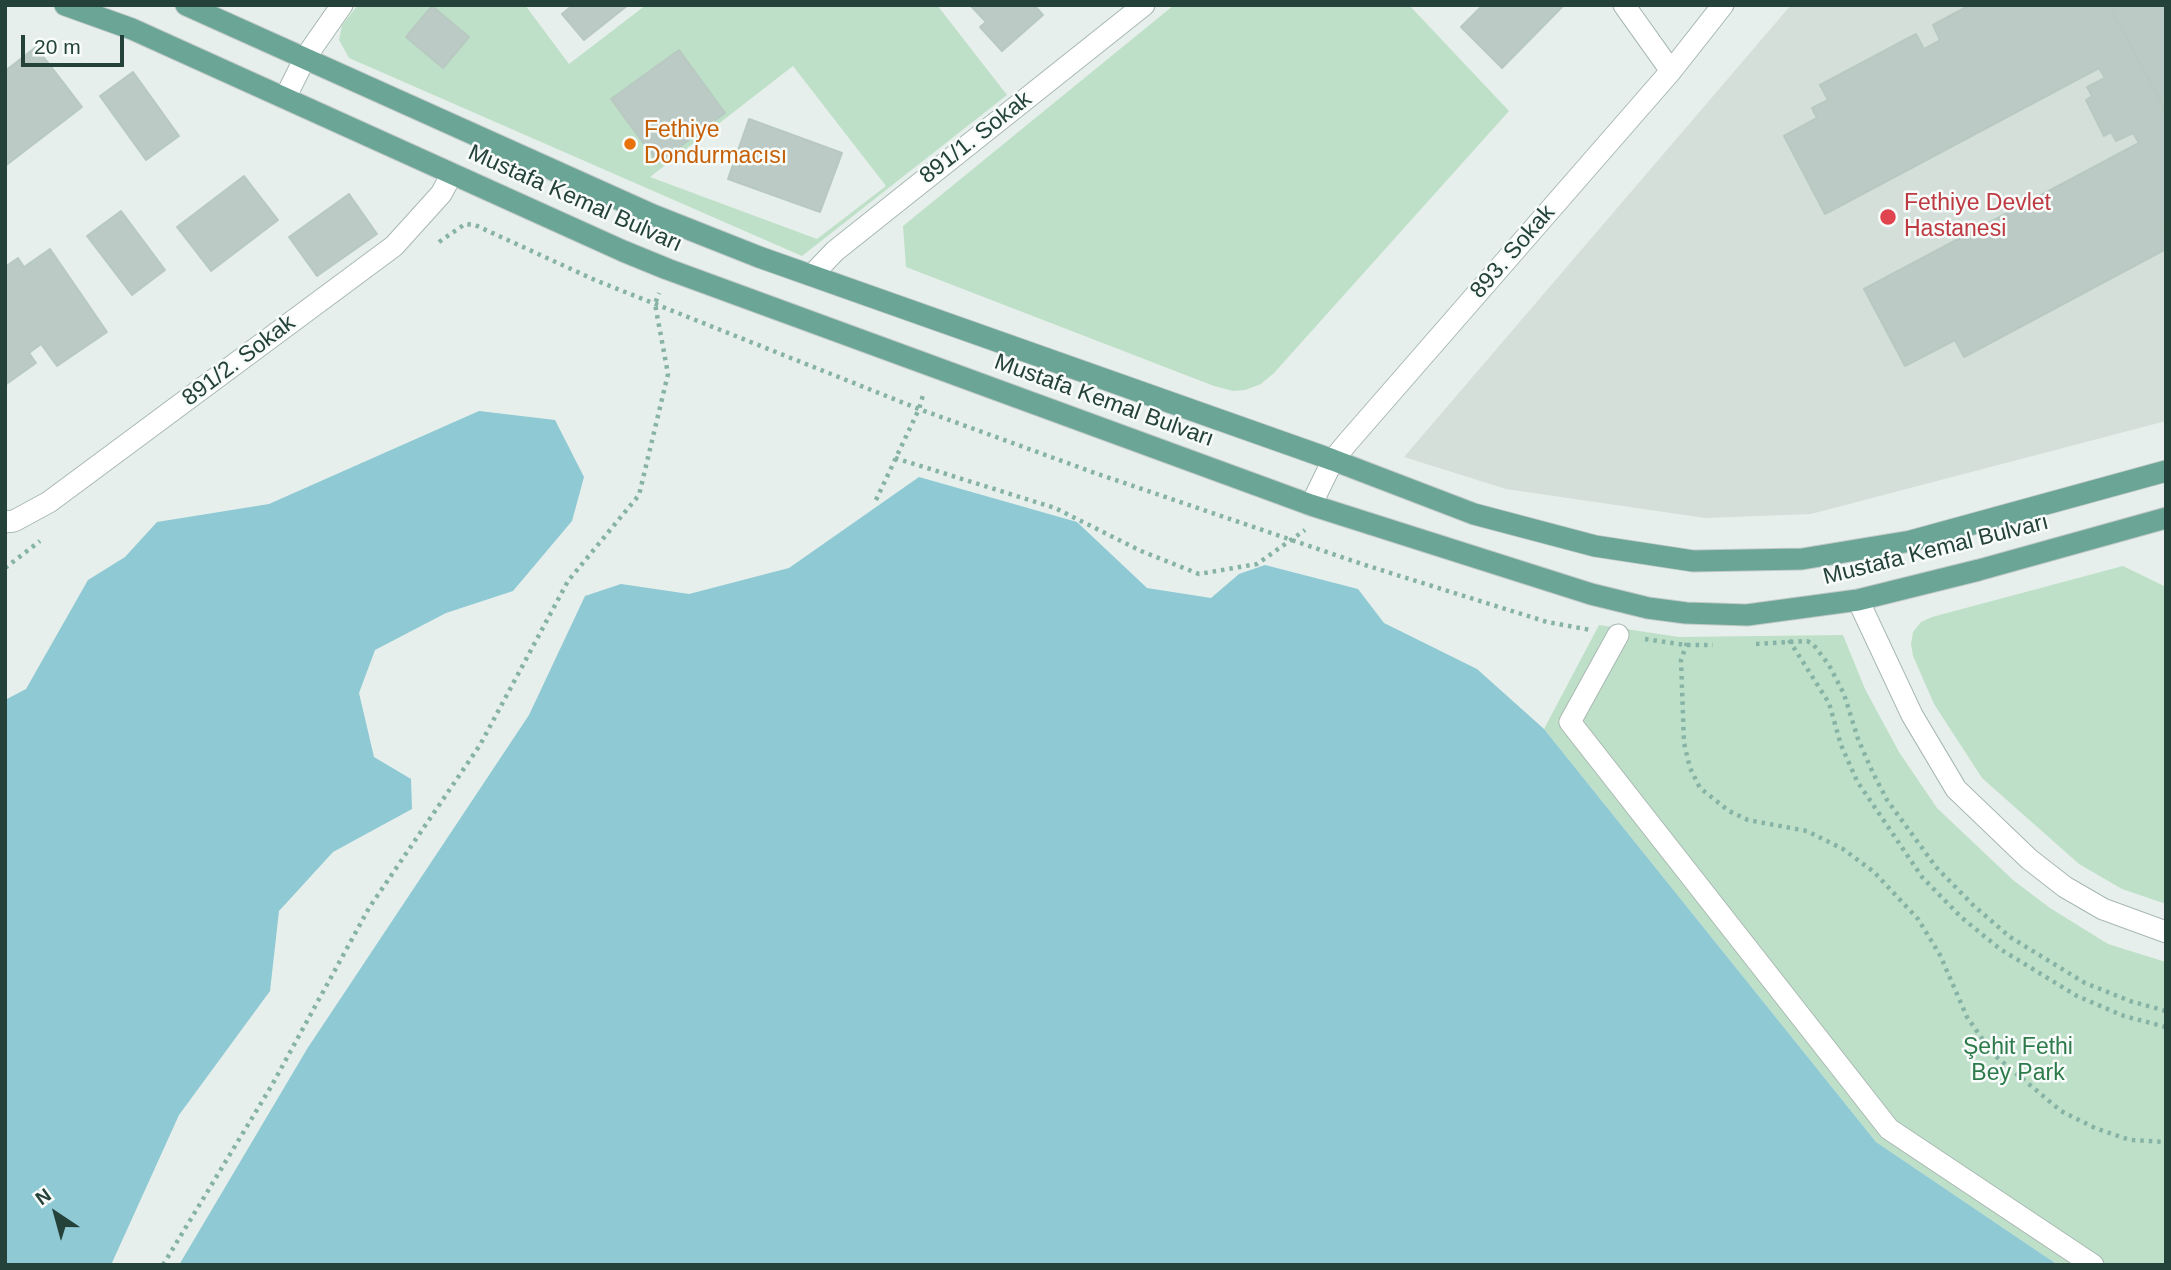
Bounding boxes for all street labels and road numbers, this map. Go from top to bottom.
street label: 891/1. Sokak [915,86,1037,190]
street label: Mustafa Kemal Bulvarı [464,139,686,259]
street label: 893. Sokak [1465,200,1561,304]
street label: 891/2. Sokak [177,310,301,412]
street label: Mustafa Kemal Bulvarı [991,348,1217,454]
street label: Mustafa Kemal Bulvarı [1820,509,2052,591]

